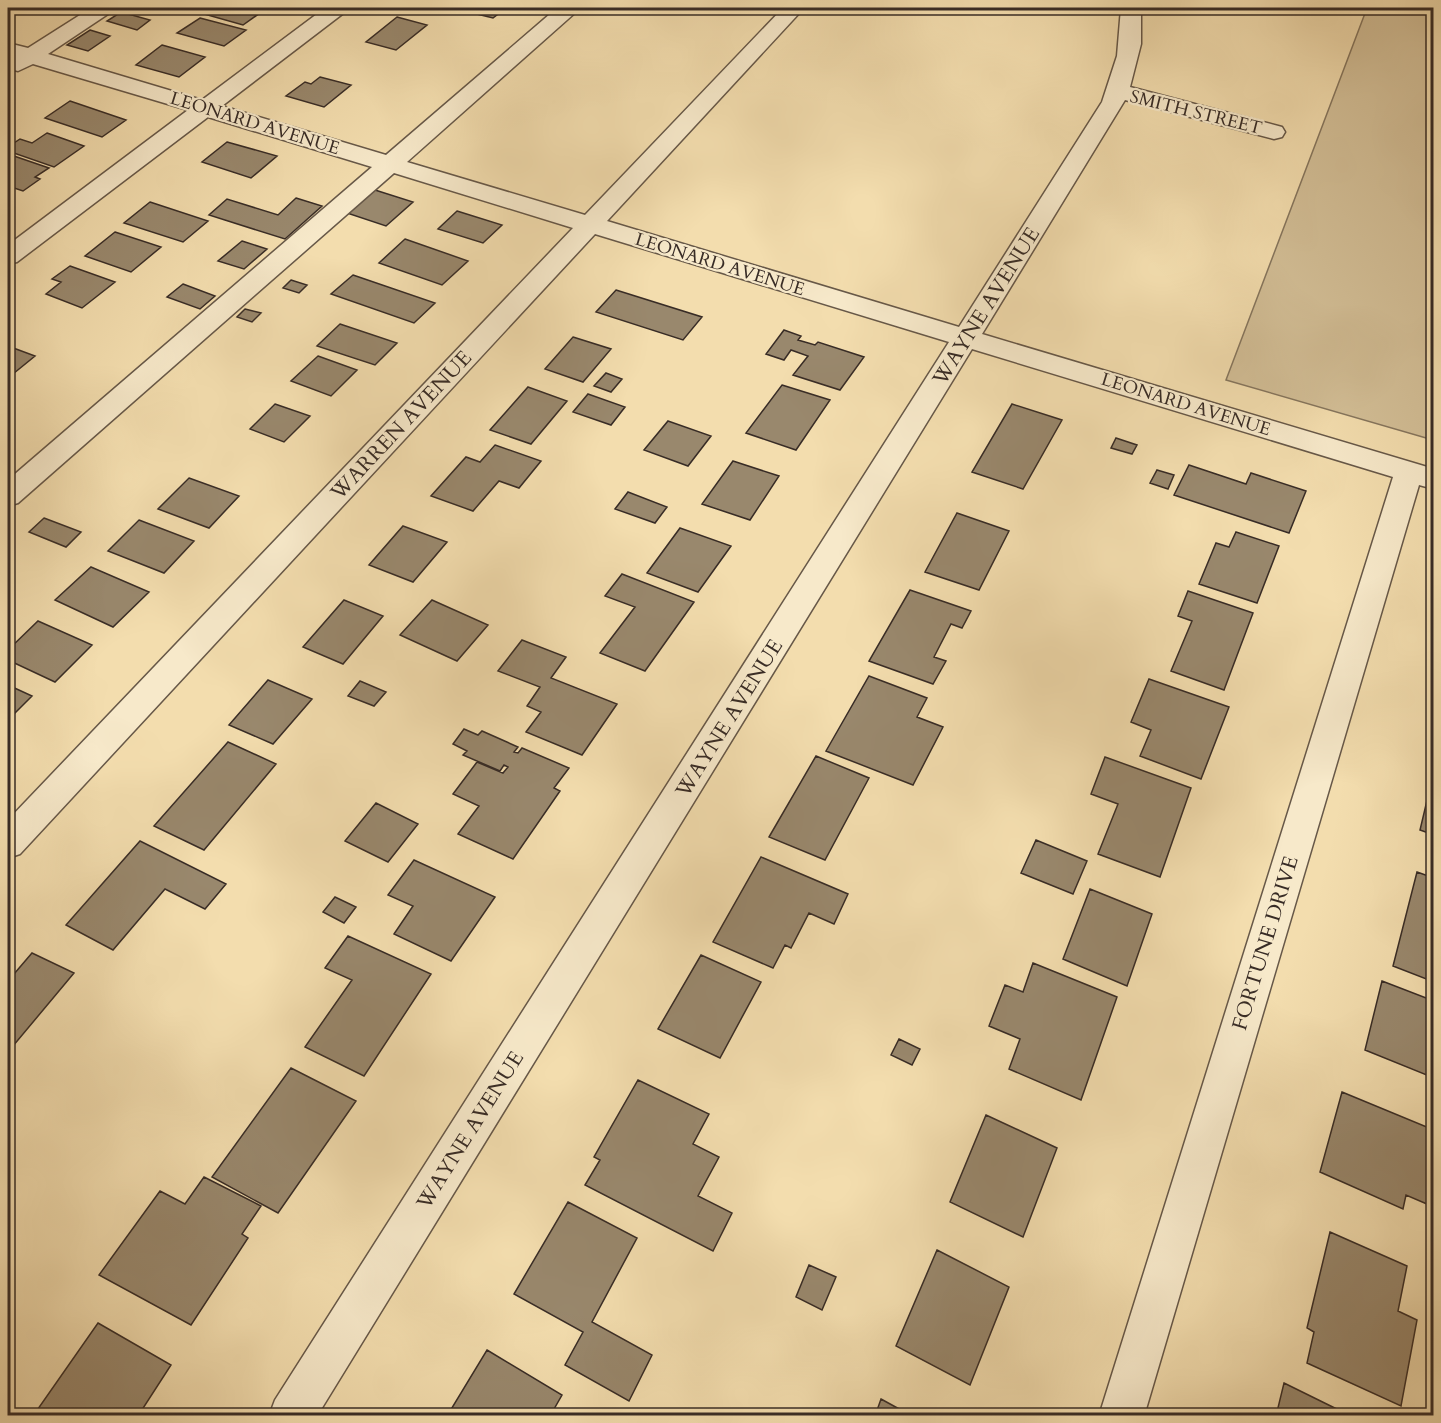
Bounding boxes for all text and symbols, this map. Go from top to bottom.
street label: SMITH STREET [1127,84,1265,141]
street label: LEONARD AVENUE [167,86,343,161]
street label: WAYNE AVENUE [925,222,1047,392]
street label: LEONARD AVENUE [632,227,808,302]
street label: WARREN AVENUE [324,344,479,507]
street label: LEONARD AVENUE [1098,367,1274,442]
street label: WAYNE AVENUE [668,634,790,804]
street label: FORTUNE DRIVE [1225,852,1306,1034]
street label: WAYNE AVENUE [409,1046,531,1216]

